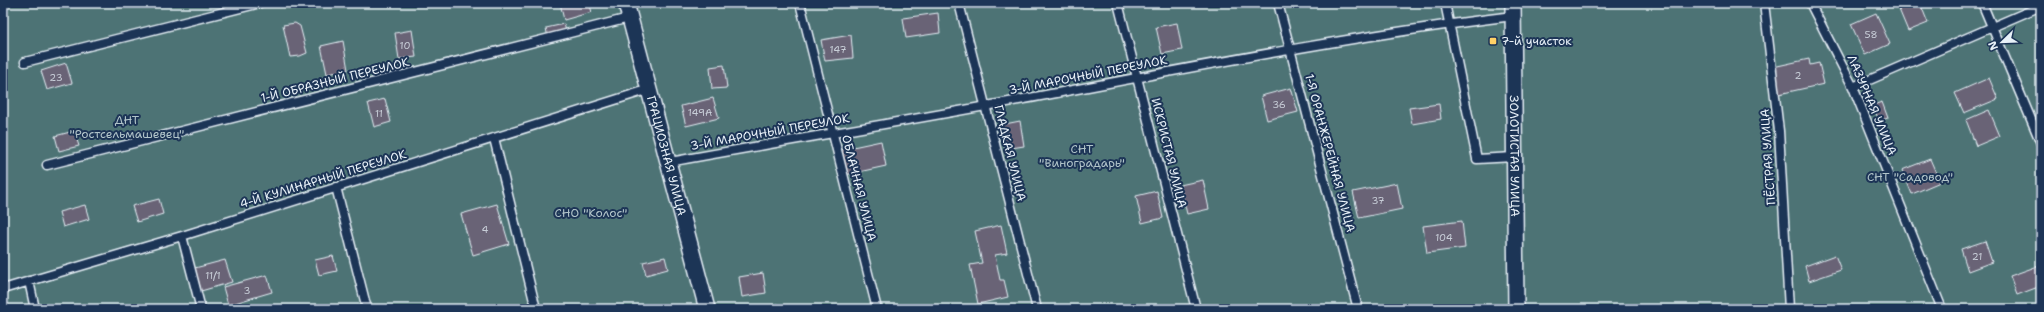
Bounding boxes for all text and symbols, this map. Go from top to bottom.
north arrow [1982,22,2022,62]
house number: 58 [1865,28,1877,41]
place label: 7-й участок [1501,33,1572,49]
marker: 7-й участок [1488,36,1498,46]
house number: 10 [400,39,410,52]
text: N [1985,39,2002,53]
house number: 147 [829,43,847,56]
street label: 3-Й МАРОЧНЫЙ ПЕРЕУЛОК [1007,52,1169,98]
street label: ЛАЗУРНАЯ УЛИЦА [1844,52,1900,158]
street label: 1-Й ОБРАЗНЫЙ ПЕРЕУЛОК [259,54,411,106]
house number: 2 [1795,69,1802,82]
house number: 23 [49,71,63,84]
street label: 1-Я ОРАНЖЕРЕЙНАЯ УЛИЦА [1301,72,1359,234]
street label: ГРАЦИОЗНАЯ УЛИЦА [643,94,690,218]
street label: ЗОЛОТИСТАЯ УЛИЦА [1506,95,1523,217]
street label: ИСКРИСТАЯ УЛИЦА [1148,96,1190,210]
house number: 36 [1272,98,1286,111]
street label: ГЛАДКАЯ УЛИЦА [990,103,1030,203]
house number: 149А [688,106,712,119]
house number: 11 [375,107,383,120]
street label: ПЁСТРАЯ УЛИЦА [1757,108,1779,206]
street label: 3-Й МАРОЧНЫЙ ПЕРЕУЛОК [689,110,851,154]
park label: ДНТ "Ростсельмашевец" [70,112,184,142]
street label: ОБЛАЧНАЯ УЛИЦА [838,133,880,243]
park label: СНТ "Виноградарь" [1039,141,1125,171]
street label: 4-Й КУЛИНАРНЫЙ ПЕРЕУЛОК [238,146,409,212]
park label: СНТ "Садовод" [1867,169,1953,185]
house number: 37 [1371,194,1385,207]
park label: СНО "Колос" [555,205,627,221]
house number: 4 [482,223,489,236]
house number: 104 [1435,231,1453,244]
house number: 21 [1972,250,1982,263]
house number: 11/1 [205,269,221,282]
house number: 3 [244,284,251,297]

